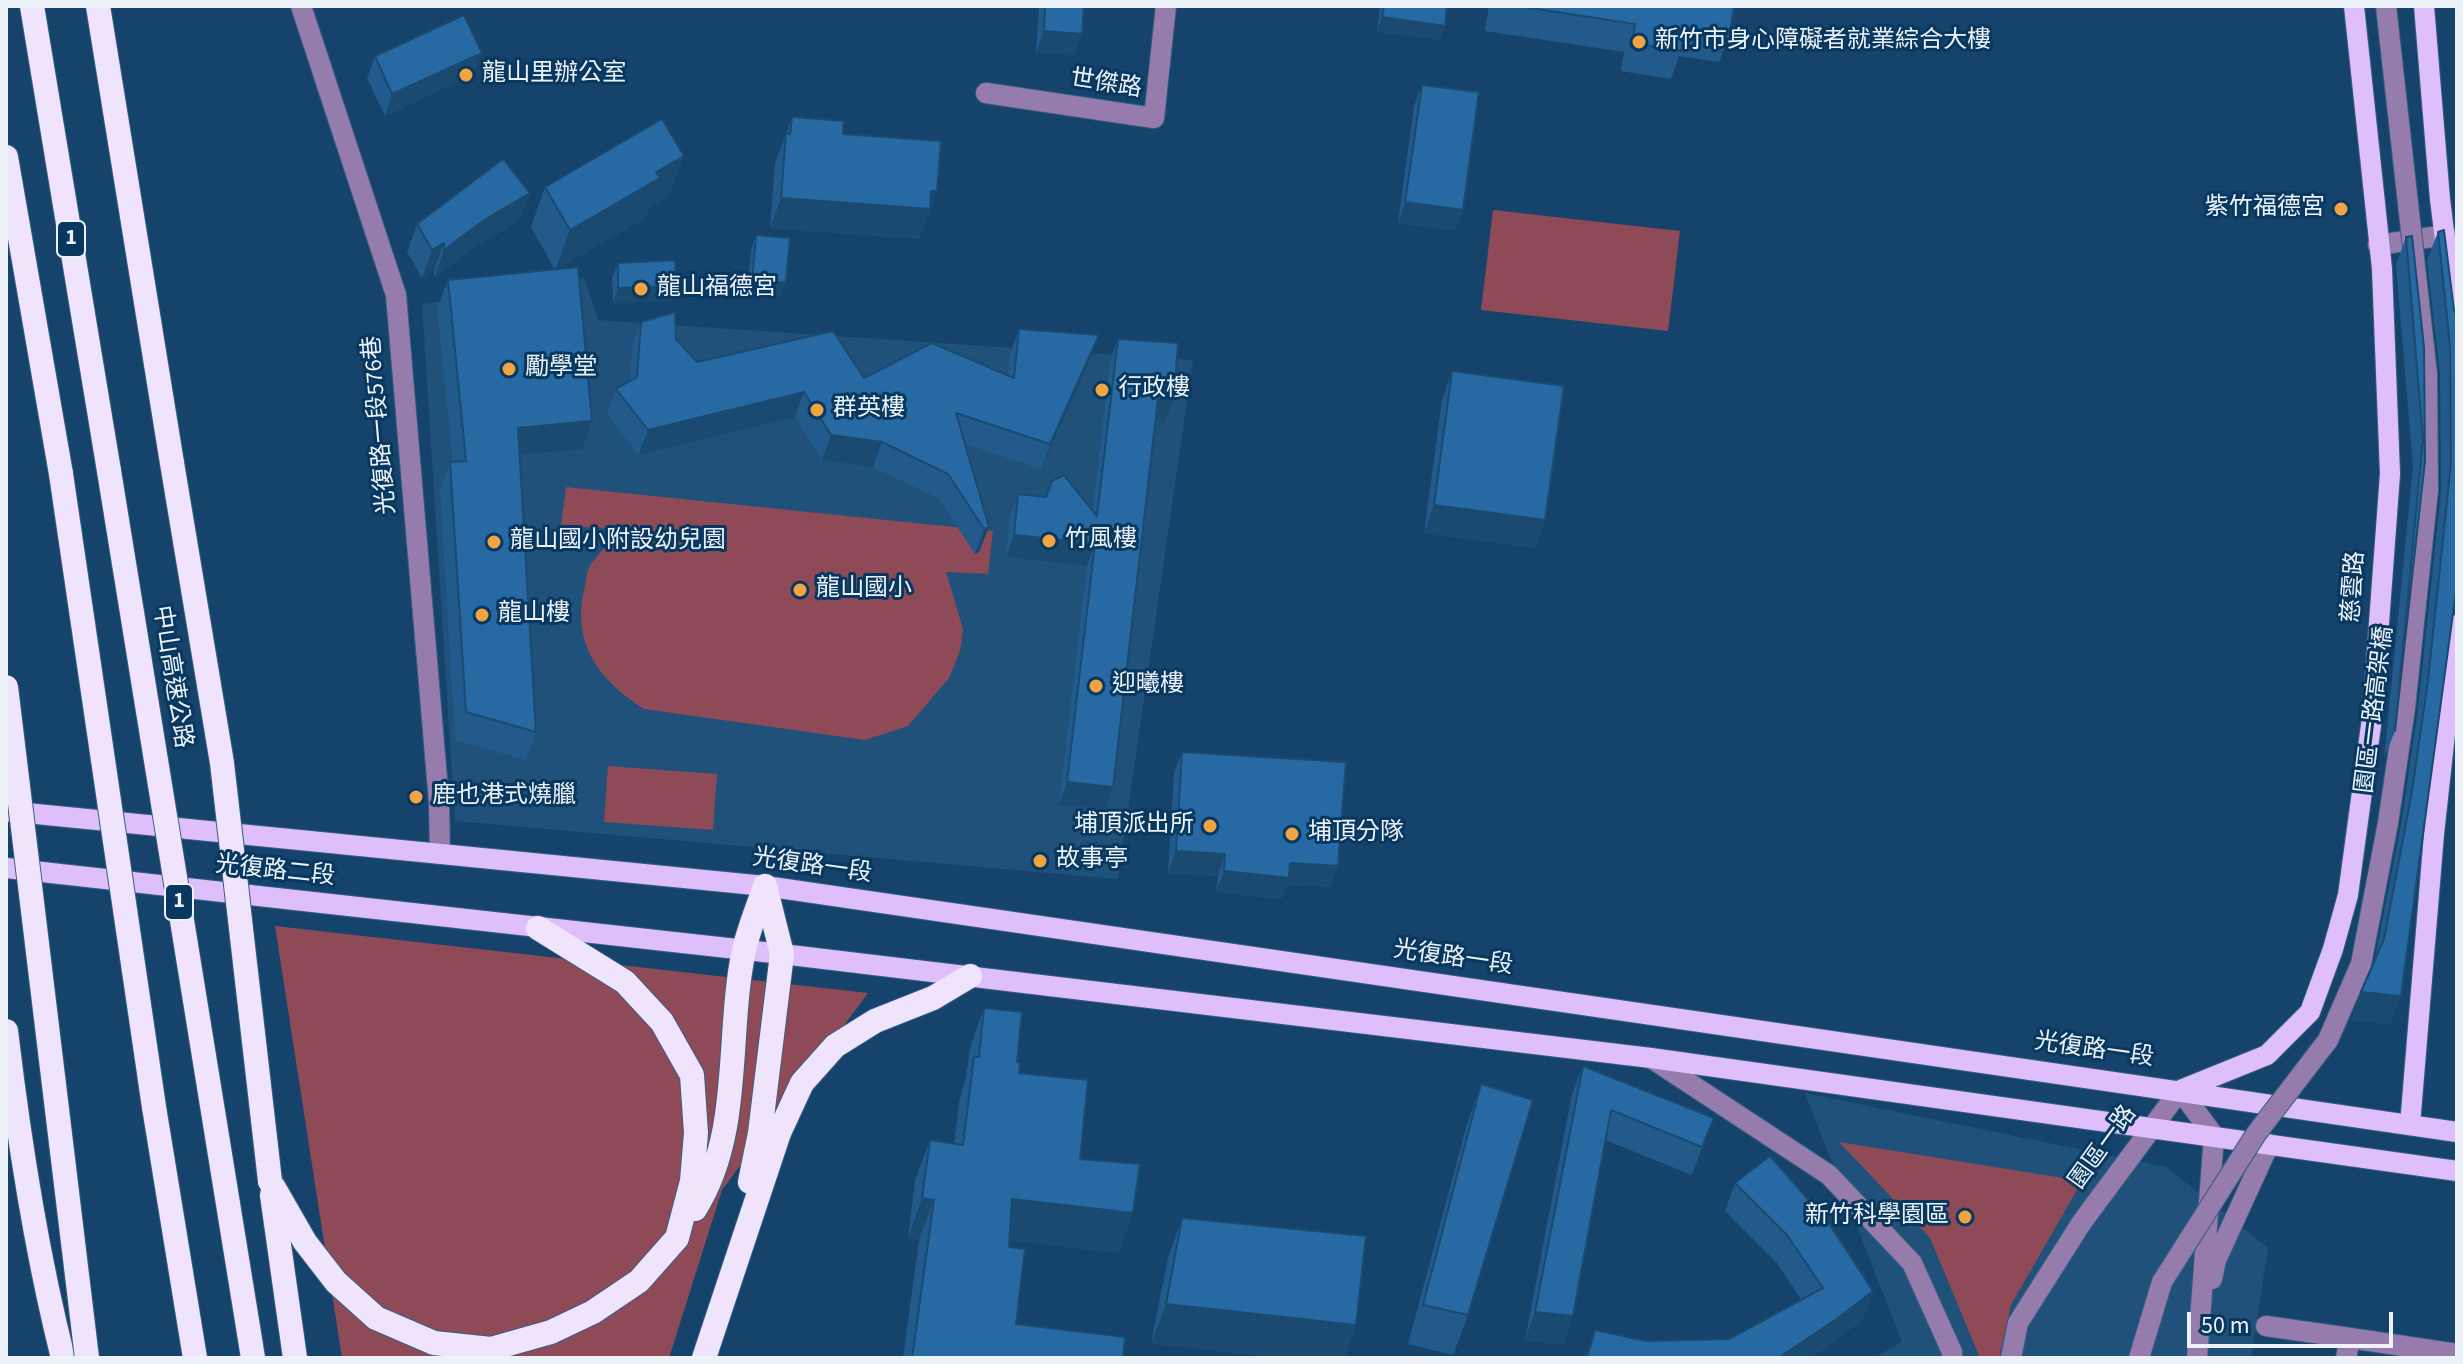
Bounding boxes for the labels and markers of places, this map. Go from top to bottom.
place label: 新竹市身心障礙者就業綜合大樓 [1655,28,1991,56]
marker: 新竹市身心障礙者就業綜合大樓 [1630,33,1648,51]
place label: 龍山里辦公室 [482,61,626,89]
marker: 龍山里辦公室 [457,66,475,84]
place label: 紫竹福德宮 [2205,195,2325,223]
marker: 紫竹福德宮 [2332,200,2350,218]
place label: 龍山福德宮 [657,275,777,303]
marker: 龍山福德宮 [632,280,650,298]
place label: 勵學堂 [525,355,597,383]
marker: 勵學堂 [500,360,518,378]
place label: 行政樓 [1118,376,1190,404]
marker: 行政樓 [1093,381,1111,399]
place label: 群英樓 [833,396,905,424]
marker: 群英樓 [808,401,826,419]
place label: 竹風樓 [1065,527,1137,555]
place label: 龍山國小附設幼兒園 [510,528,726,556]
marker: 竹風樓 [1040,532,1058,550]
marker: 龍山國小附設幼兒園 [485,533,503,551]
place label: 龍山國小 [816,576,912,604]
marker: 龍山國小 [791,581,809,599]
place label: 龍山樓 [498,601,570,629]
marker: 龍山樓 [473,606,491,624]
place label: 迎曦樓 [1112,672,1184,700]
marker: 迎曦樓 [1087,677,1105,695]
place label: 鹿也港式燒臘 [432,783,576,811]
marker: 鹿也港式燒臘 [407,788,425,806]
place label: 埔頂派出所 [1074,812,1194,840]
marker: 埔頂派出所 [1201,817,1219,835]
place label: 埔頂分隊 [1308,820,1404,848]
marker: 埔頂分隊 [1283,825,1301,843]
place label: 故事亭 [1056,847,1128,875]
marker: 故事亭 [1031,852,1049,870]
place label: 新竹科學園區 [1805,1203,1949,1231]
marker: 新竹科學園區 [1956,1208,1974,1226]

